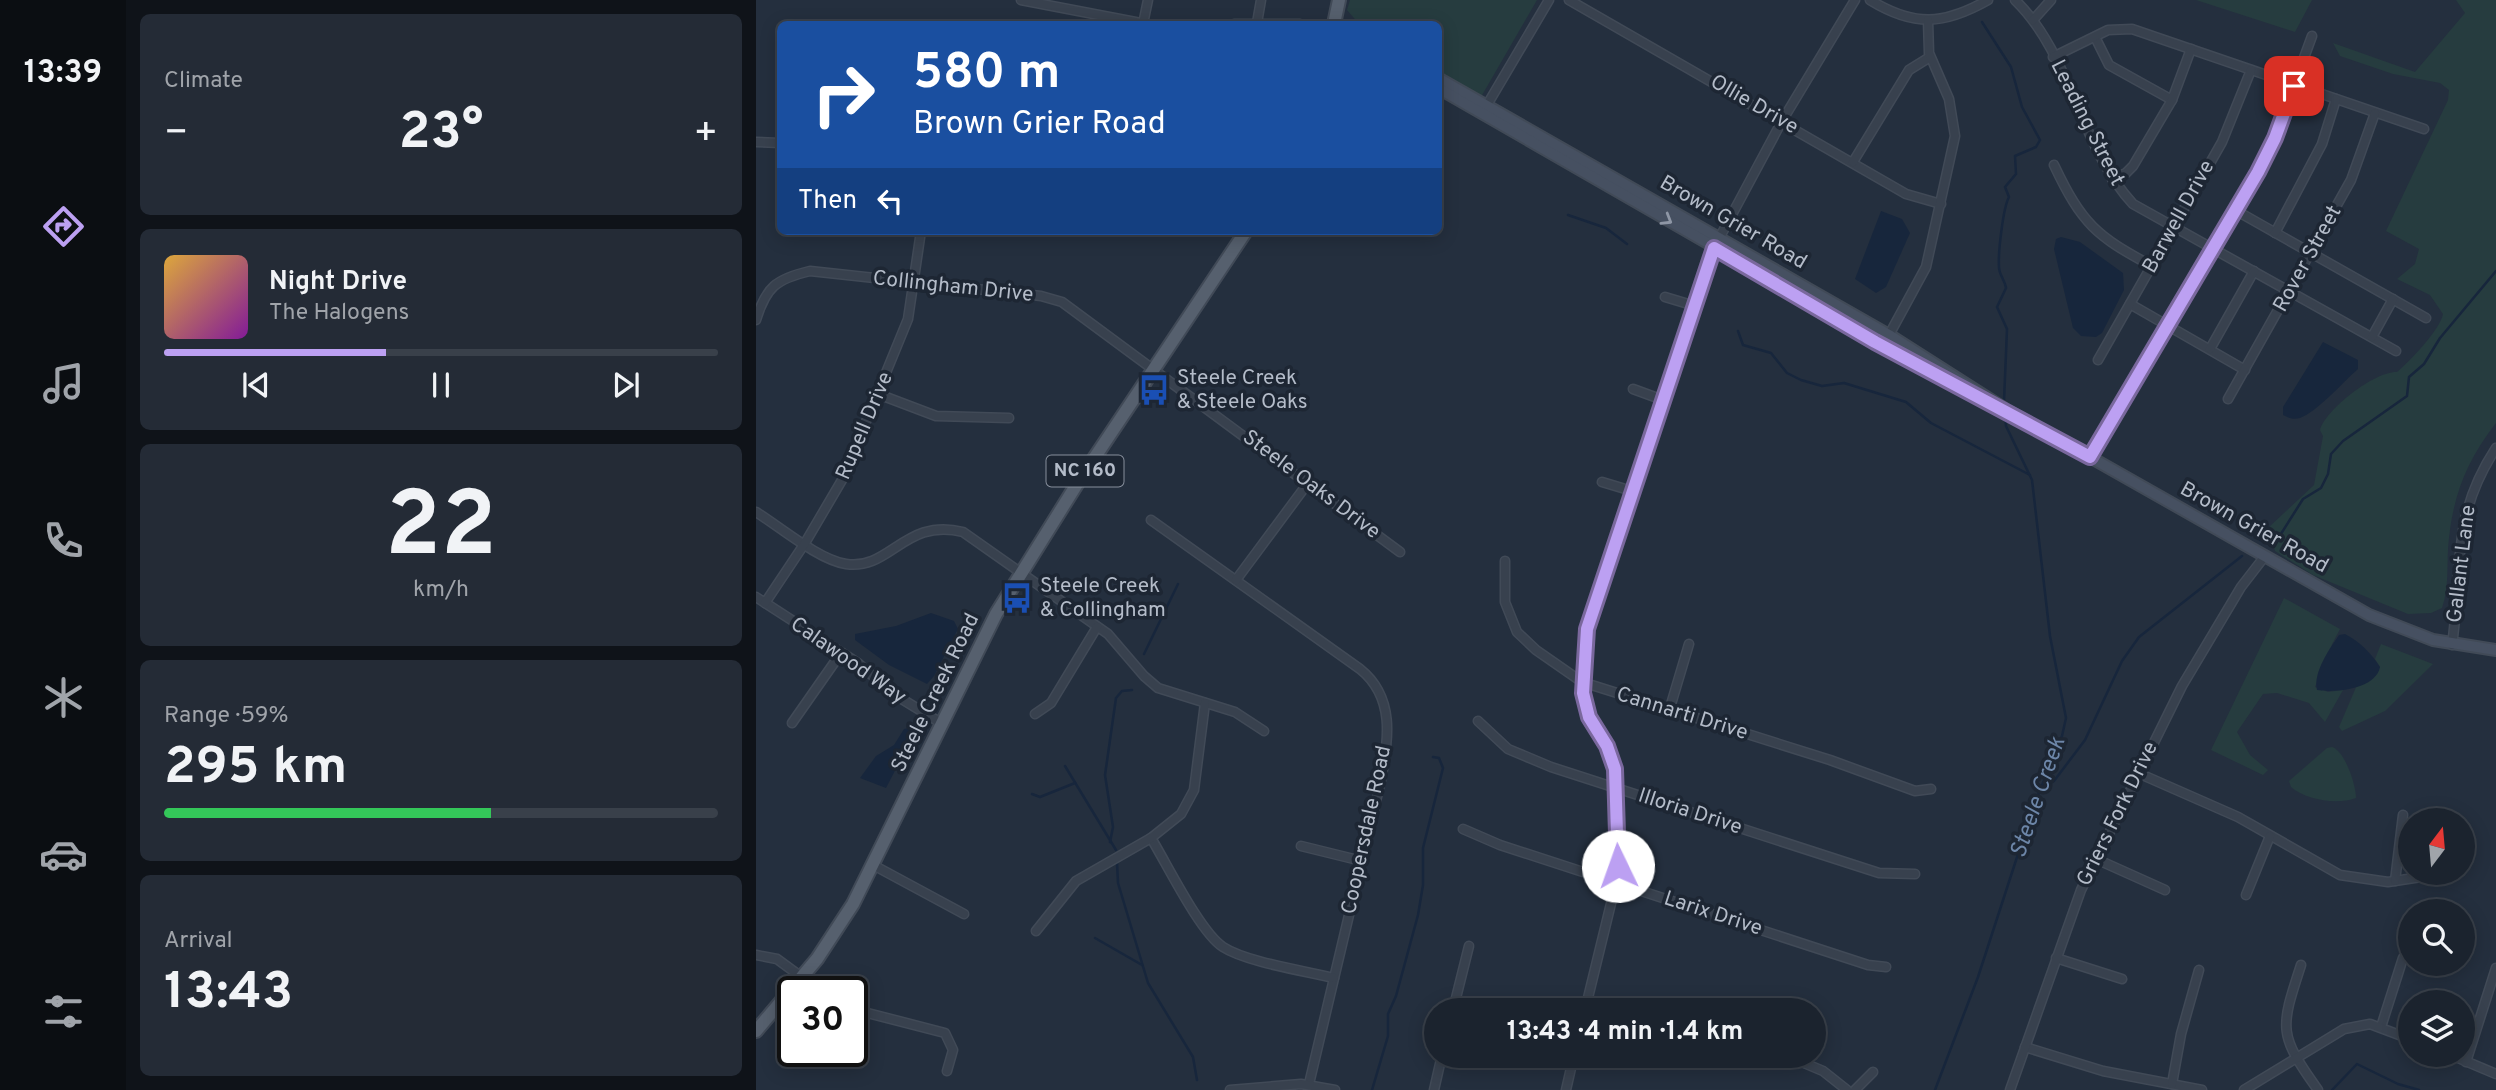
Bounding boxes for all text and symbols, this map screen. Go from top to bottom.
text: 580 m [913,44,1060,106]
icon: right [798,49,889,140]
text: 13:39 [24,54,102,94]
street label: Leading Street [2044,55,2130,191]
pin [2264,56,2324,116]
text: Climate [164,67,243,96]
icon: arrive [2275,67,2313,105]
street label: Ollie Drive [1705,69,1803,141]
text: 23° [399,101,483,167]
text: Brown Grier Road [913,105,1166,145]
text: − [164,110,189,159]
text: + [693,110,718,159]
street label: Barwell Drive [2137,156,2221,278]
street label: Brown Grier Road [1654,170,1812,276]
icon: left [871,182,909,220]
text: Then [798,185,857,218]
street label: Rover Street [2268,201,2348,317]
icon: directions [39,202,88,251]
one-way arrow [1660,212,1673,225]
street label: Collingham Drive [871,265,1035,309]
text: Night Drive [269,266,407,299]
text: The Halogens [269,299,409,328]
icon: music [39,359,88,408]
place label: Steele Creek & Steele Oaks [1177,365,1308,416]
icon: previous [237,366,275,404]
icon: pause [422,366,460,404]
icon: next [607,366,645,404]
street label: Rupell Drive [830,368,900,484]
bus stop icon: Steele Creek & Steele Oaks [1137,373,1171,407]
street label: Steele Oaks Drive [1237,424,1385,546]
road number: NC 160 [1046,456,1124,486]
text: 22 [385,473,497,588]
street label: Brown Grier Road [2175,476,2333,580]
street label: Gallant Lane [2441,503,2483,625]
icon: phone [39,516,88,565]
place label: Steele Creek & Collingham [1040,573,1166,624]
text: km/h [413,576,469,605]
bus stop icon: Steele Creek & Collingham [1000,581,1034,615]
street label: Steele Creek Road [886,609,986,777]
street label: Calawood Way [785,611,911,711]
icon: climate [39,673,88,722]
street label: Cannarti Drive [1613,681,1751,747]
text: Range · 59% [164,702,289,731]
water label: Steele Creek [2005,733,2073,862]
text: 295 km [164,736,347,802]
street label: Griers Fork Drive [2071,737,2165,891]
street label: Coopersdale Road [1336,743,1398,917]
street label: Illoria Drive [1635,783,1745,841]
north arrow [2398,808,2474,886]
map controls [2398,808,2475,1067]
position arrow [1581,829,1655,903]
icon: car [39,830,88,879]
street label: Larix Drive [1660,885,1766,943]
button: search [2398,899,2475,976]
text: Arrival [164,927,233,956]
text: 13:43 [164,961,293,1027]
speed limit sign: 30 [777,976,868,1067]
icon: filters [39,987,88,1036]
button: layers [2398,990,2475,1067]
text: 13:43 · 4 min · 1.4 km [1507,1016,1743,1049]

